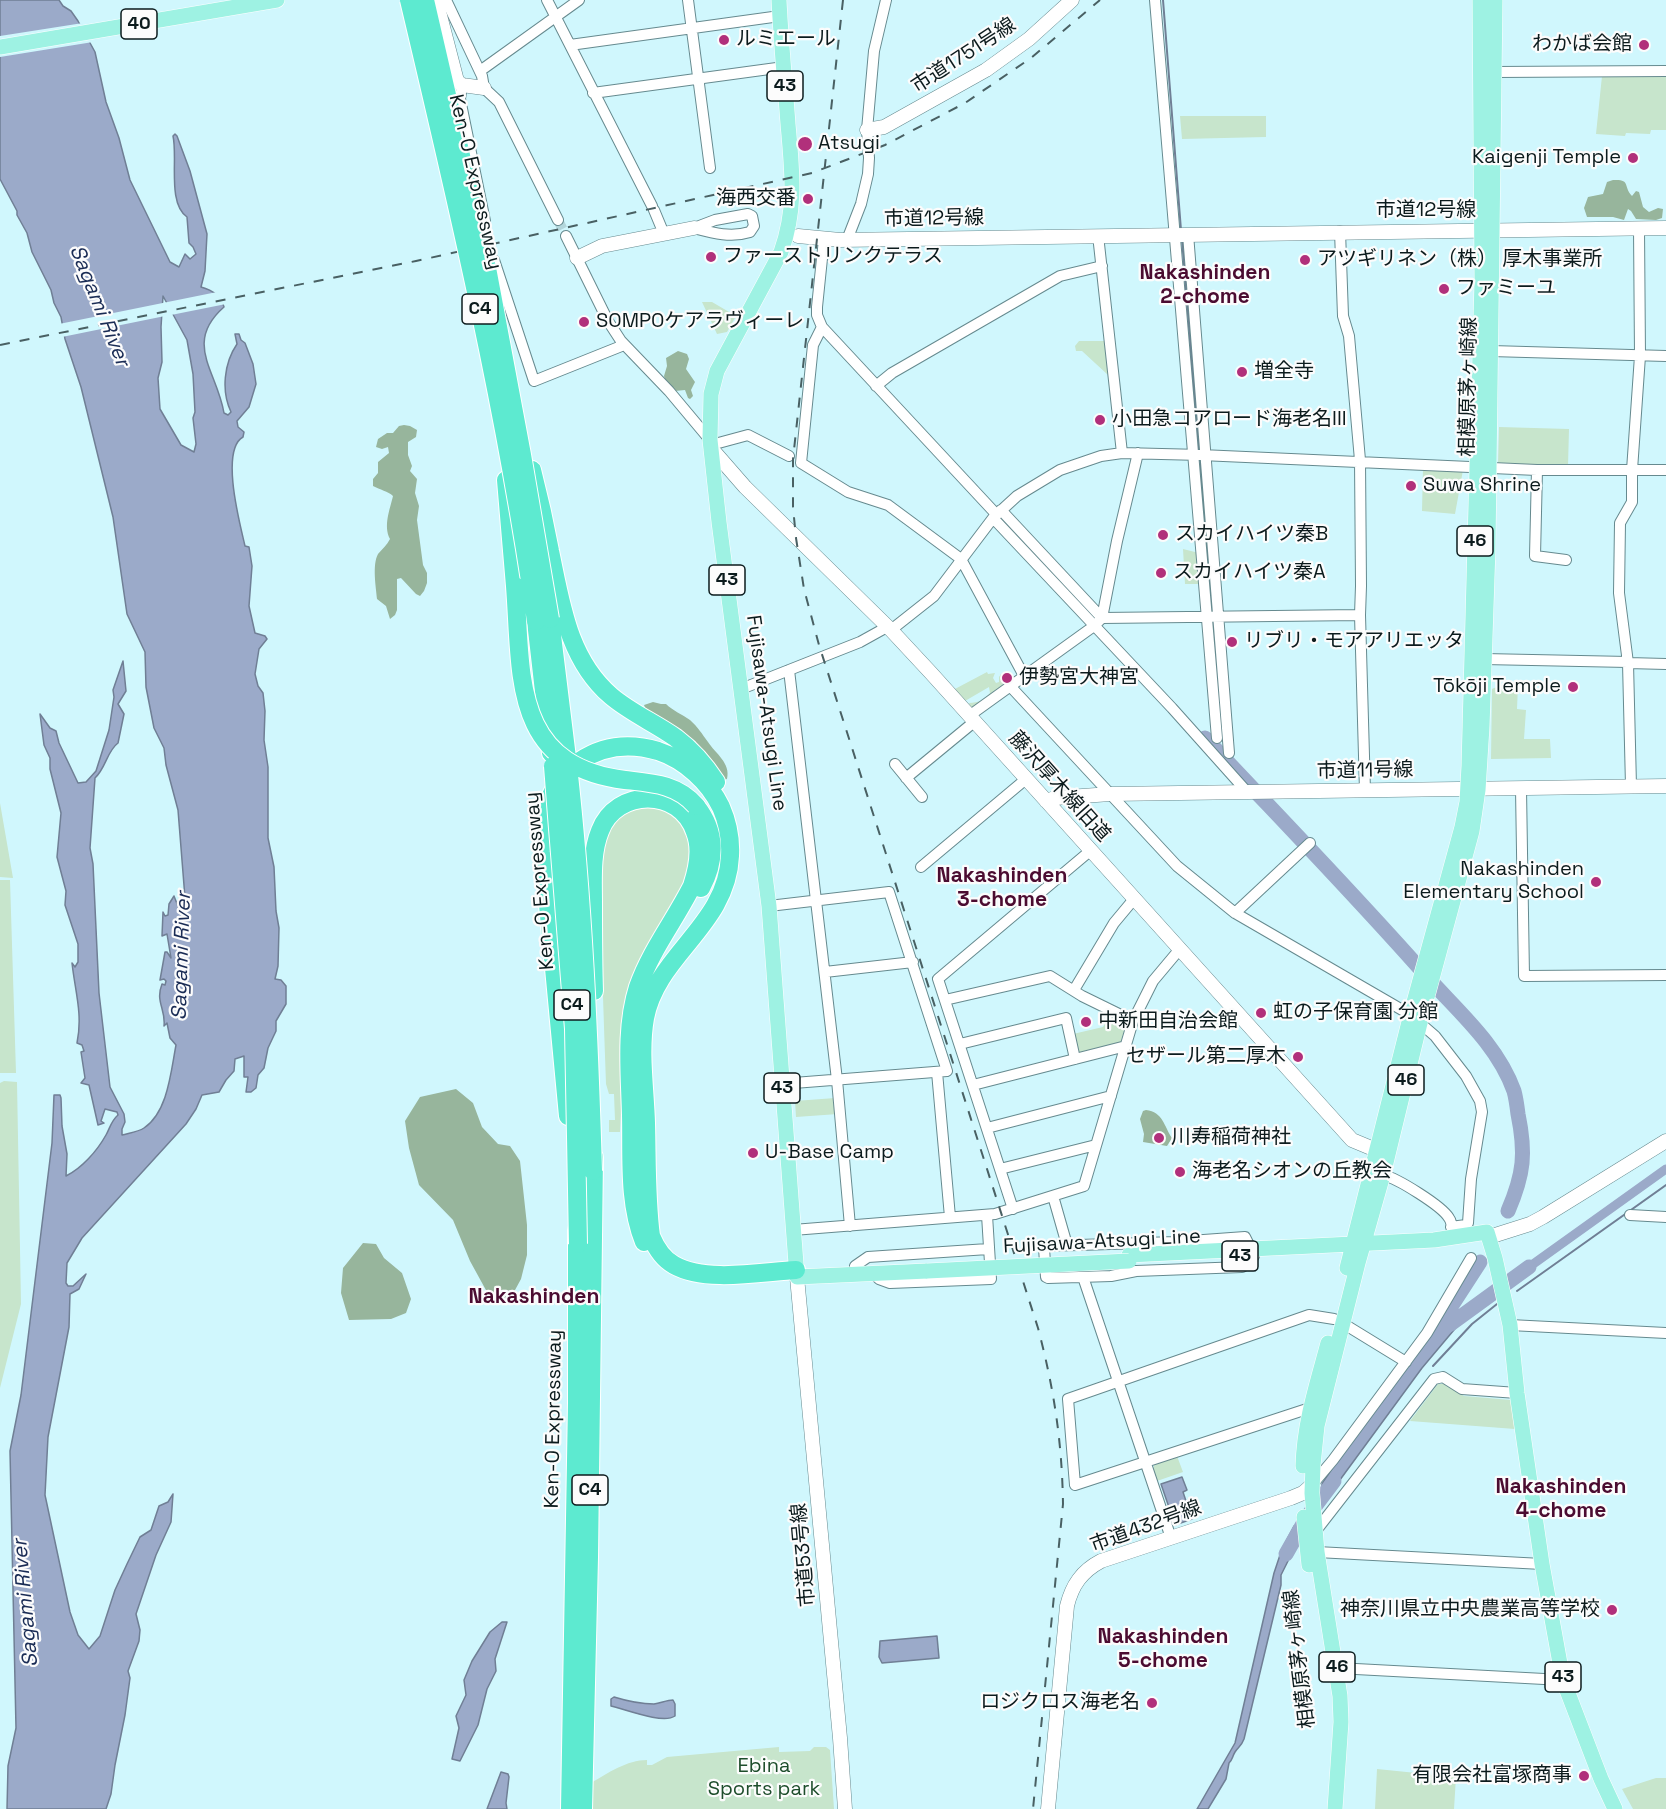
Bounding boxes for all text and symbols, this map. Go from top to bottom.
road number: 40 [121,9,157,39]
street label: 市道1751号線 [907,13,1021,99]
place label: ルミエール [736,28,836,52]
marker: ルミエール [717,33,731,47]
place label: わかば会館 [1532,33,1632,57]
marker: わかば会館 [1637,38,1651,52]
road number: 43 [767,71,803,101]
street label: Ken-O Expressway [443,92,507,272]
place label: Atsugi [818,132,880,156]
marker: Atsugi [796,135,814,153]
place label: Kaigenji Temple [1472,146,1621,170]
marker: Kaigenji Temple [1626,151,1640,165]
place label: 海西交番 [716,187,796,211]
marker: 海西交番 [801,192,815,206]
street label: 市道12号線 [1376,199,1476,223]
street label: 市道12号線 [884,206,984,232]
water label: Sagami River [63,242,135,370]
place label: ファーストリンクテラス [723,245,943,269]
place label: アツギリネン（株） 厚木事業所 [1317,248,1602,272]
marker: ファーストリンクテラス [704,250,718,264]
marker: アツギリネン（株） 厚木事業所 [1298,253,1312,267]
district label: Nakashinden 2-chome [1140,260,1270,310]
place label: ファミーユ [1456,277,1556,301]
marker: ファミーユ [1437,282,1451,296]
road number: C4 [462,294,498,324]
place label: SOMPOケアラヴィーレ [596,310,804,334]
marker: SOMPOケアラヴィーレ [577,315,591,329]
street label: 相模原茅ヶ崎線 [1456,317,1482,457]
place label: 増全寺 [1254,360,1314,384]
marker: 増全寺 [1235,365,1249,379]
place label: 小田急コアロード海老名III [1112,408,1347,432]
marker: 小田急コアロード海老名III [1093,413,1107,427]
place label: Suwa Shrine [1423,474,1541,498]
marker: Suwa Shrine [1404,479,1418,493]
place label: スカイハイツ秦B [1175,523,1328,547]
road number: 46 [1457,526,1493,556]
marker: スカイハイツ秦B [1156,528,1170,542]
place label: スカイハイツ秦A [1173,561,1326,585]
road number: 43 [709,565,745,595]
marker: スカイハイツ秦A [1154,566,1168,580]
street label: Fujisawa-Atsugi Line [740,613,792,813]
place label: リブリ・モアアリエッタ [1244,630,1464,654]
marker: リブリ・モアアリエッタ [1225,635,1239,649]
place label: 伊勢宮大神宮 [1019,666,1139,690]
marker: 伊勢宮大神宮 [1000,671,1014,685]
place label: Tōkōji Temple [1433,675,1561,699]
marker: Tōkōji Temple [1566,680,1580,694]
street label: 藤沢厚木線旧道 [1003,727,1115,847]
street label: 市道11号線 [1316,758,1414,784]
street label: Ken-O Expressway [520,791,560,971]
place label: Nakashinden Elementary School [1403,858,1584,905]
district label: Nakashinden 3-chome [937,863,1067,913]
marker: Nakashinden Elementary School [1589,875,1603,889]
water label: Sagami River [167,891,197,1021]
road number: C4 [554,990,590,1020]
place label: 虹の子保育園 分館 [1273,1001,1438,1025]
marker: 虹の子保育園 分館 [1254,1006,1268,1020]
place label: 中新田自治会館 [1098,1010,1238,1034]
marker: 中新田自治会館 [1079,1015,1093,1029]
place label: セザール第二厚木 [1126,1045,1286,1069]
marker: セザール第二厚木 [1291,1050,1305,1064]
road number: 46 [1388,1065,1424,1095]
road number: 43 [764,1073,800,1103]
place label: 川寿稲荷神社 [1171,1126,1291,1150]
marker: 川寿稲荷神社 [1152,1131,1166,1145]
place label: U-Base Camp [765,1141,894,1165]
marker: U-Base Camp [746,1146,760,1160]
place label: 海老名シオンの丘教会 [1192,1160,1392,1184]
marker: 海老名シオンの丘教会 [1173,1165,1187,1179]
street label: Fujisawa-Atsugi Line [1003,1225,1201,1259]
road number: 43 [1222,1241,1258,1271]
district label: Nakashinden [469,1284,599,1310]
street label: Ken-O Expressway [540,1329,568,1509]
district label: Nakashinden 4-chome [1496,1474,1626,1524]
road number: C4 [572,1475,608,1505]
street label: 市道432号線 [1087,1496,1205,1558]
street label: 市道53号線 [788,1502,820,1608]
water label: Sagami River [8,1538,44,1668]
street label: 相模原茅ヶ崎線 [1280,1588,1320,1730]
place label: 神奈川県立中央農業高等学校 [1340,1598,1600,1622]
marker: 神奈川県立中央農業高等学校 [1605,1603,1619,1617]
district label: Nakashinden 5-chome [1098,1624,1228,1674]
road number: 46 [1319,1652,1355,1682]
road number: 43 [1545,1662,1581,1692]
place label: ロジクロス海老名 [980,1691,1140,1715]
marker: ロジクロス海老名 [1145,1696,1159,1710]
park label: Ebina Sports park [708,1755,820,1802]
place label: 有限会社富塚商事 [1412,1764,1572,1788]
marker: 有限会社富塚商事 [1577,1769,1591,1783]

